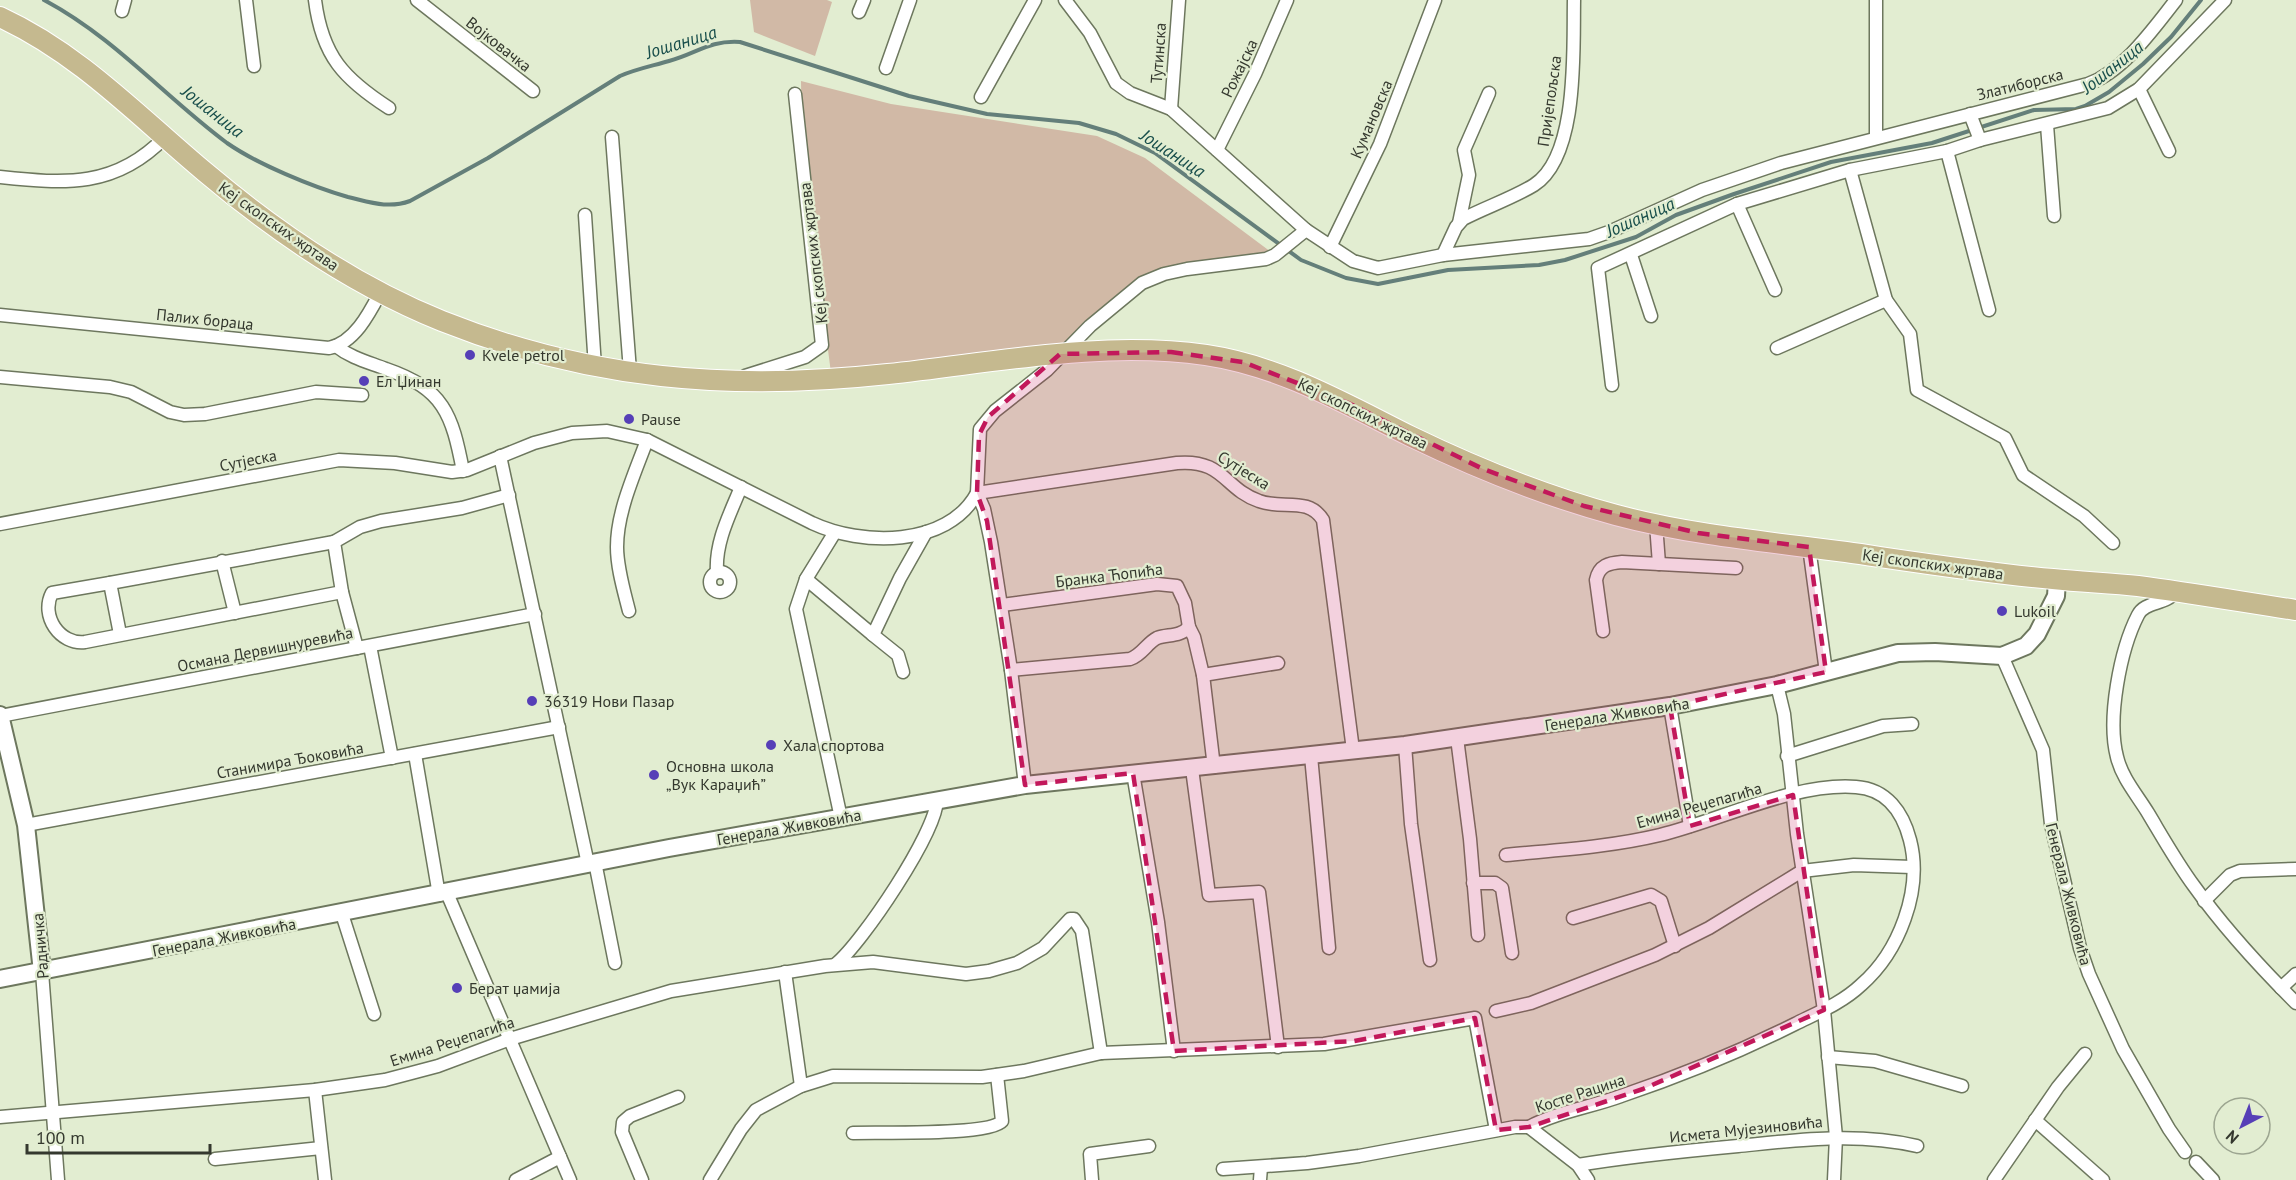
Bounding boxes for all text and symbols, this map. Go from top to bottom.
street label: Војковачка [462,12,536,76]
water label: Јошаница [641,20,719,64]
street label: Тутинска [1146,22,1170,84]
water label: Јошаница [2075,35,2148,100]
street label: Рожајска [1216,36,1262,100]
street label: Пријепољска [1533,54,1565,148]
street label: Златиборска [1975,64,2065,104]
street label: Кумановска [1345,77,1397,161]
water label: Јошаница [176,78,249,143]
water label: Јошаница [1134,122,1210,183]
street label: Кеј скопских жртава [215,177,343,275]
street label: Кеј скопских жртава [794,181,832,325]
water label: Јошаница [1600,192,1678,243]
street label: Палих бораца [155,304,255,334]
place label: Kvele petrol [482,345,565,365]
marker: Kvele petrol [463,348,477,362]
place label: Ел Џинан [376,371,441,391]
street label: Кеј скопских жртава [1295,373,1431,453]
marker: Ел Џинан [357,374,371,388]
place label: Pause [641,409,681,429]
marker: Pause [622,412,636,426]
street label: Сутјеска [218,445,278,475]
street label: Сутјеска [1214,446,1274,494]
street label: Кеј скопских жртава [1861,544,2005,584]
street label: Бранка Ћопића [1054,558,1164,592]
place label: Lukoil [2014,601,2056,621]
marker: Lukoil [1995,604,2009,618]
street label: Османа Дервишнуревића [175,622,355,676]
place label: 36319 Нови Пазар [544,691,674,711]
street label: Генерала Живковића [1543,693,1691,735]
marker: 36319 Нови Пазар [525,694,539,708]
place label: Хала спортова [783,735,884,755]
street label: Станимира Ђоковића [215,737,365,783]
marker: Хала спортова [764,738,778,752]
place label: Основна школа „Вук Караџић” [666,756,774,794]
marker: Основна школа „Вук Караџић” [647,768,661,782]
street label: Емина Реџепагића [1634,778,1764,832]
street label: Генерала Живковића [715,804,863,850]
street label: Генерала Живковића [2042,821,2096,967]
street label: Радничка [27,912,53,980]
street label: Генерала Живковића [150,913,298,961]
place label: Берат џамија [469,978,560,998]
marker: Берат џамија [450,981,464,995]
street label: Емина Реџепагића [387,1011,517,1071]
street label: Косте Рацина [1533,1069,1627,1117]
north arrow [2212,1096,2272,1156]
street label: Исмета Мујезиновића [1668,1111,1824,1147]
scale bar [27,1117,210,1155]
text: 100 m [36,1126,85,1149]
text: N [2221,1126,2243,1148]

